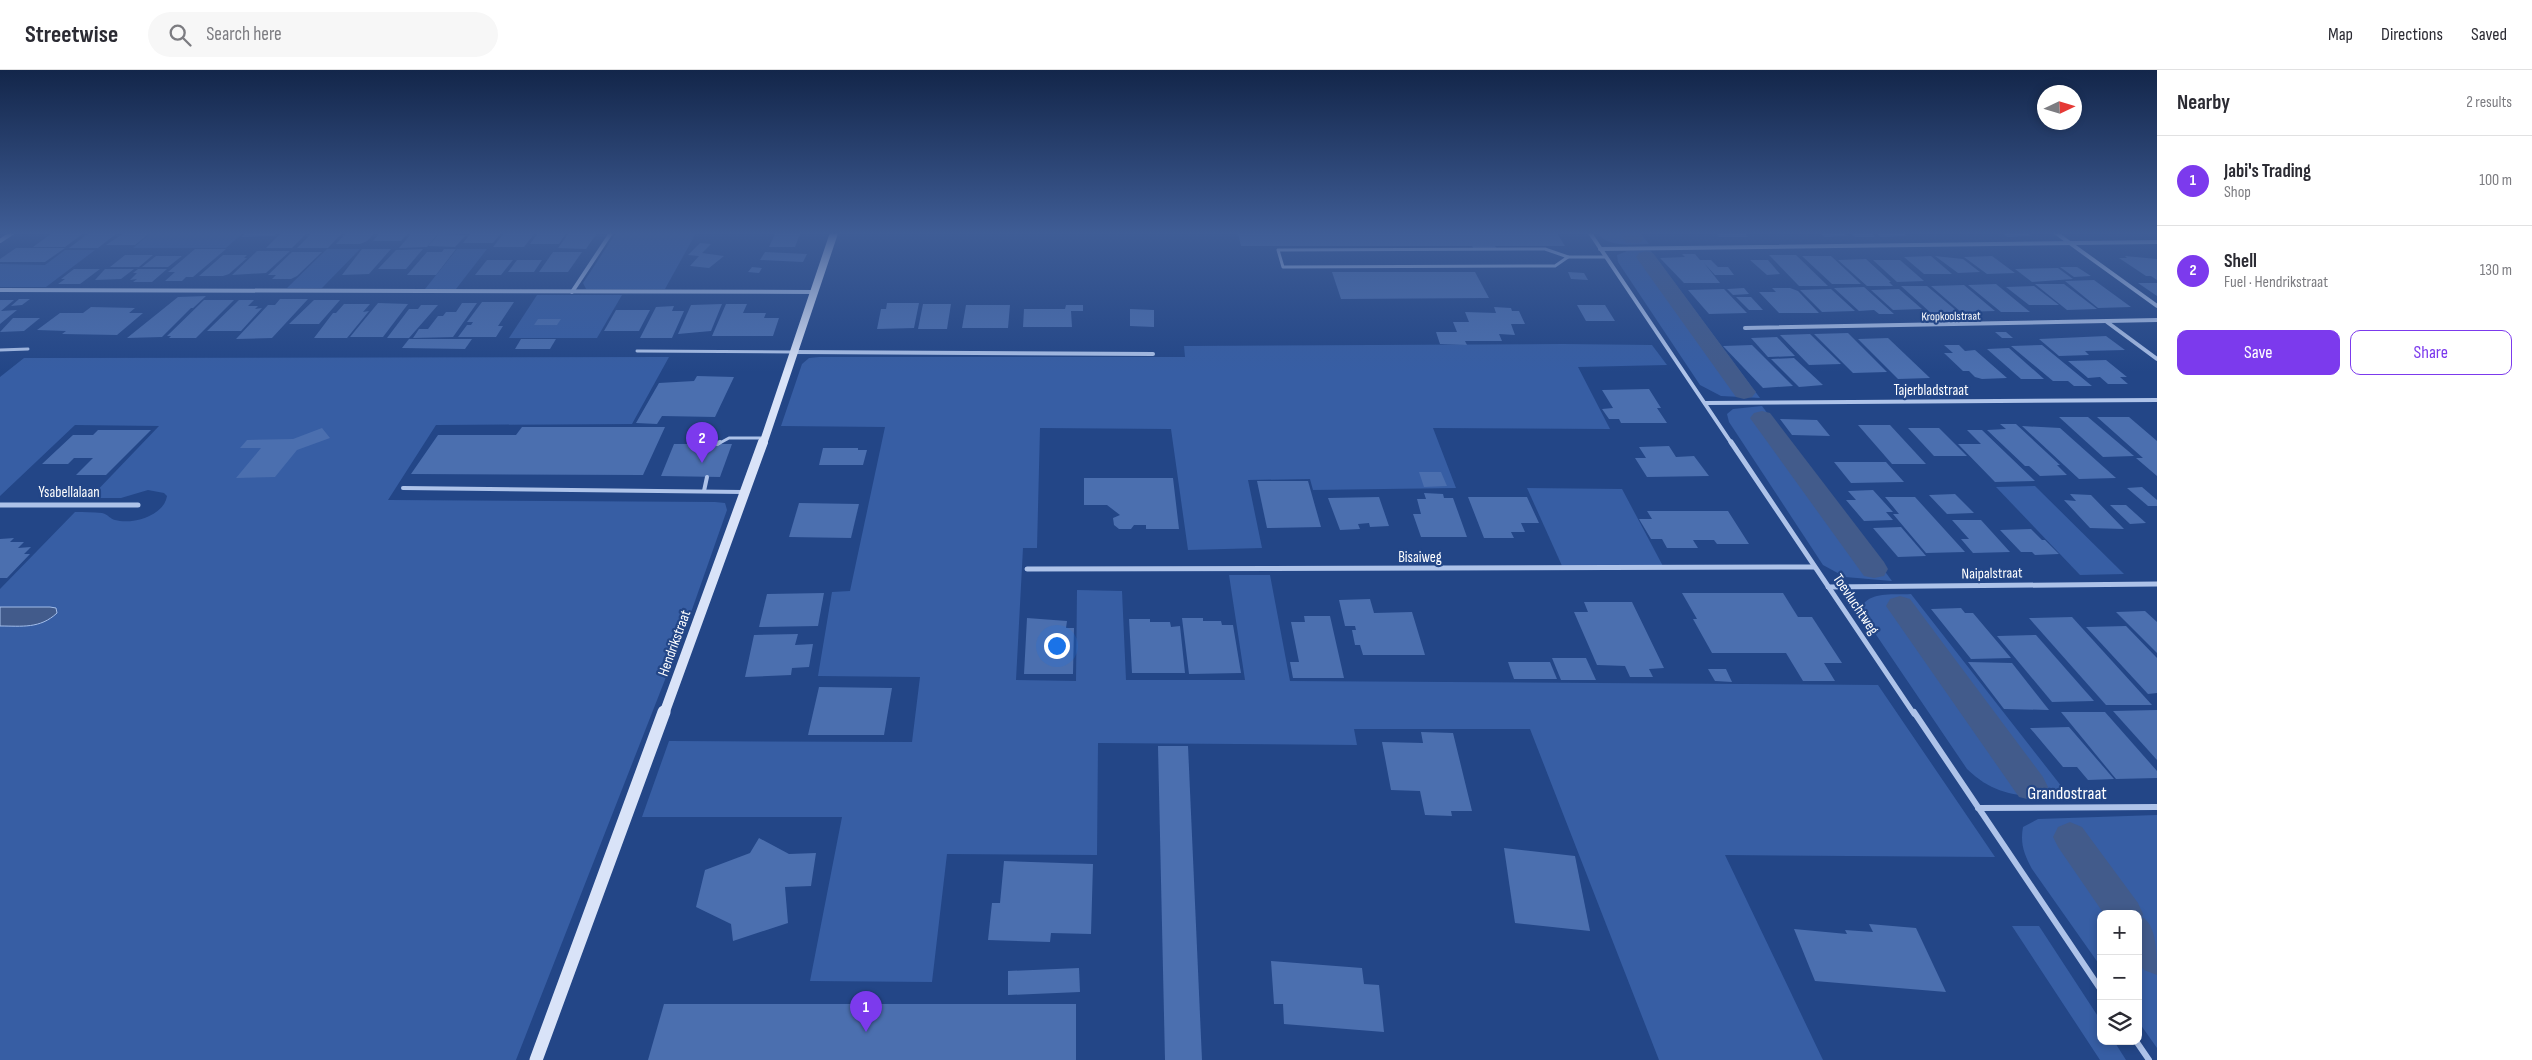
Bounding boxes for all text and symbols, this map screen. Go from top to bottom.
search box [148,12,498,57]
text: Streetwise [25,20,118,49]
icon: search [166,21,194,49]
text: Search here [206,23,282,46]
text: Map [2328,24,2353,45]
text: Directions [2381,24,2443,45]
text: Saved [2471,24,2507,45]
north arrow [2037,85,2082,130]
text: Nearby [2177,90,2230,115]
text: 2 results [2466,93,2512,112]
text: Jabi's Trading [2224,160,2311,183]
text: 1 [2190,171,2196,190]
text: 100 m [2479,171,2512,190]
text: Shop [2224,183,2251,202]
text: Shell [2224,250,2257,273]
text: 2 [2189,261,2197,280]
text: 130 m [2480,261,2512,280]
text: Fuel · Hendrikstraat [2224,273,2328,292]
street label: Kropkoolstraat [1921,308,1981,325]
button: Save [2177,330,2340,375]
button: Share [2350,330,2512,375]
street label: Tajerbladstraat [1893,381,1969,400]
pin: 2 [686,422,718,463]
street label: Ysabellalaan [38,483,100,502]
street label: Bisaiweg [1398,548,1442,567]
street label: Naipalstraat [1961,563,2023,584]
street label: Toevluchtweg [1828,570,1883,638]
street label: Hendrikstraat [654,607,695,679]
your location [1044,633,1070,659]
street label: Grandostraat [2027,783,2107,804]
map controls [2097,910,2142,1045]
button: + [2097,910,2142,955]
button: − [2097,955,2142,1000]
pin: 1 [850,991,882,1032]
button: layers [2097,1000,2142,1045]

